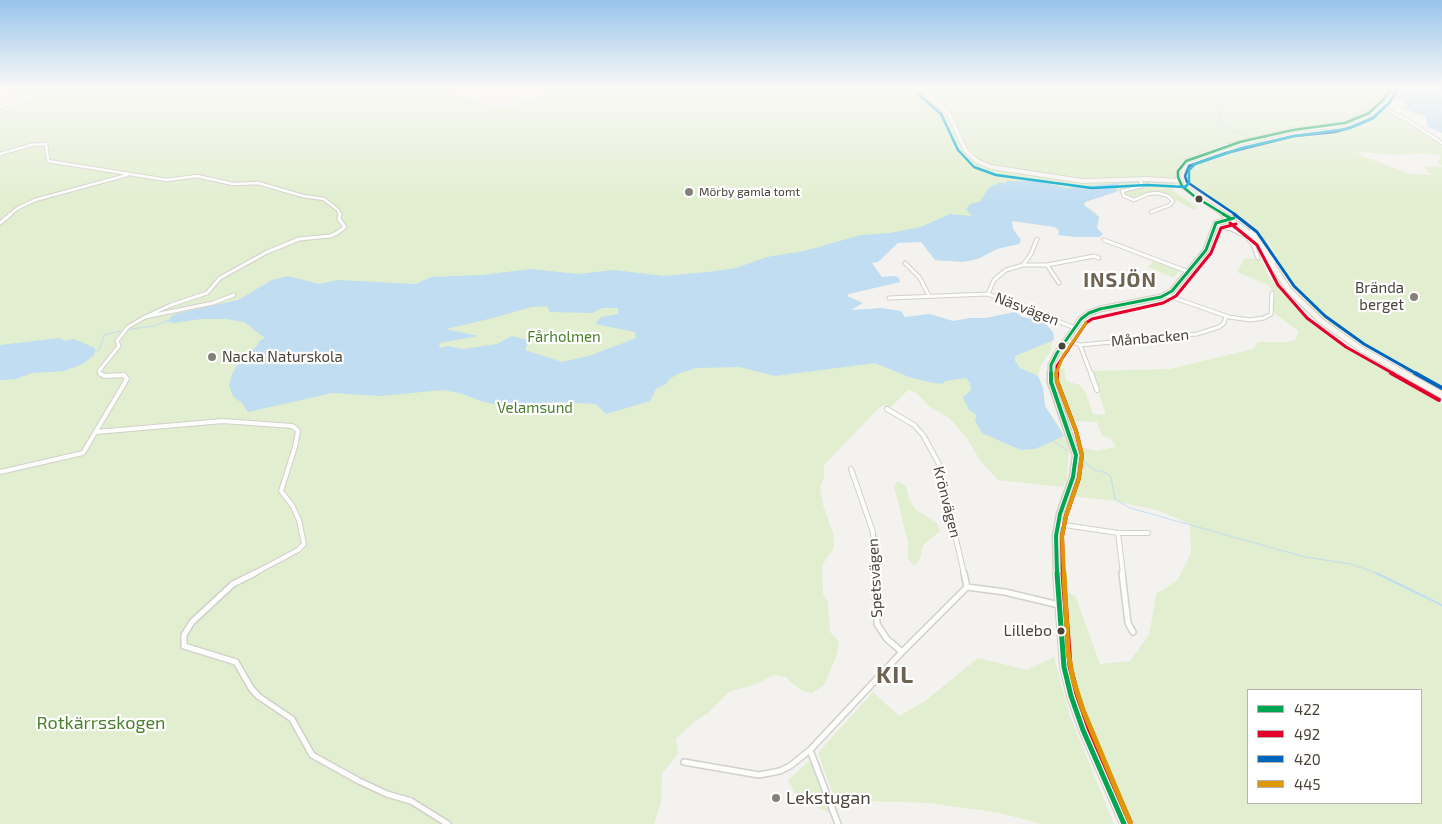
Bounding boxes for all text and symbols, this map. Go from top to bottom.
place label: Mörby gamla tomt [699,185,800,199]
marker: Mörby gamla tomt [683,186,695,198]
unlabelled marker [1194,194,1204,204]
district label: INSJÖN [1082,268,1158,292]
place label: Brända berget [1355,279,1404,314]
street label: Näsvägen [992,288,1062,330]
marker: Brända berget [1408,291,1420,303]
street label: Månbacken [1110,326,1190,350]
park label: Fårholmen [527,328,601,346]
unlabelled marker [1057,341,1067,351]
place label: Nacka Naturskola [222,348,343,366]
marker: Nacka Naturskola [206,351,218,363]
park label: Velamsund [497,399,573,417]
street label: Krönvägen [929,464,965,540]
street label: Spetsvägen [864,538,886,618]
place label: Lillebo [1004,621,1052,641]
marker: Lillebo [1056,626,1066,636]
district label: KIL [876,661,914,689]
legend [1247,689,1422,804]
text: 422 [1294,700,1320,718]
park label: Rotkärrsskogen [36,712,166,734]
text: 492 [1294,725,1320,743]
text: 420 [1294,750,1321,768]
text: 445 [1294,775,1321,793]
place label: Lekstugan [786,787,871,809]
marker: Lekstugan [770,792,782,804]

